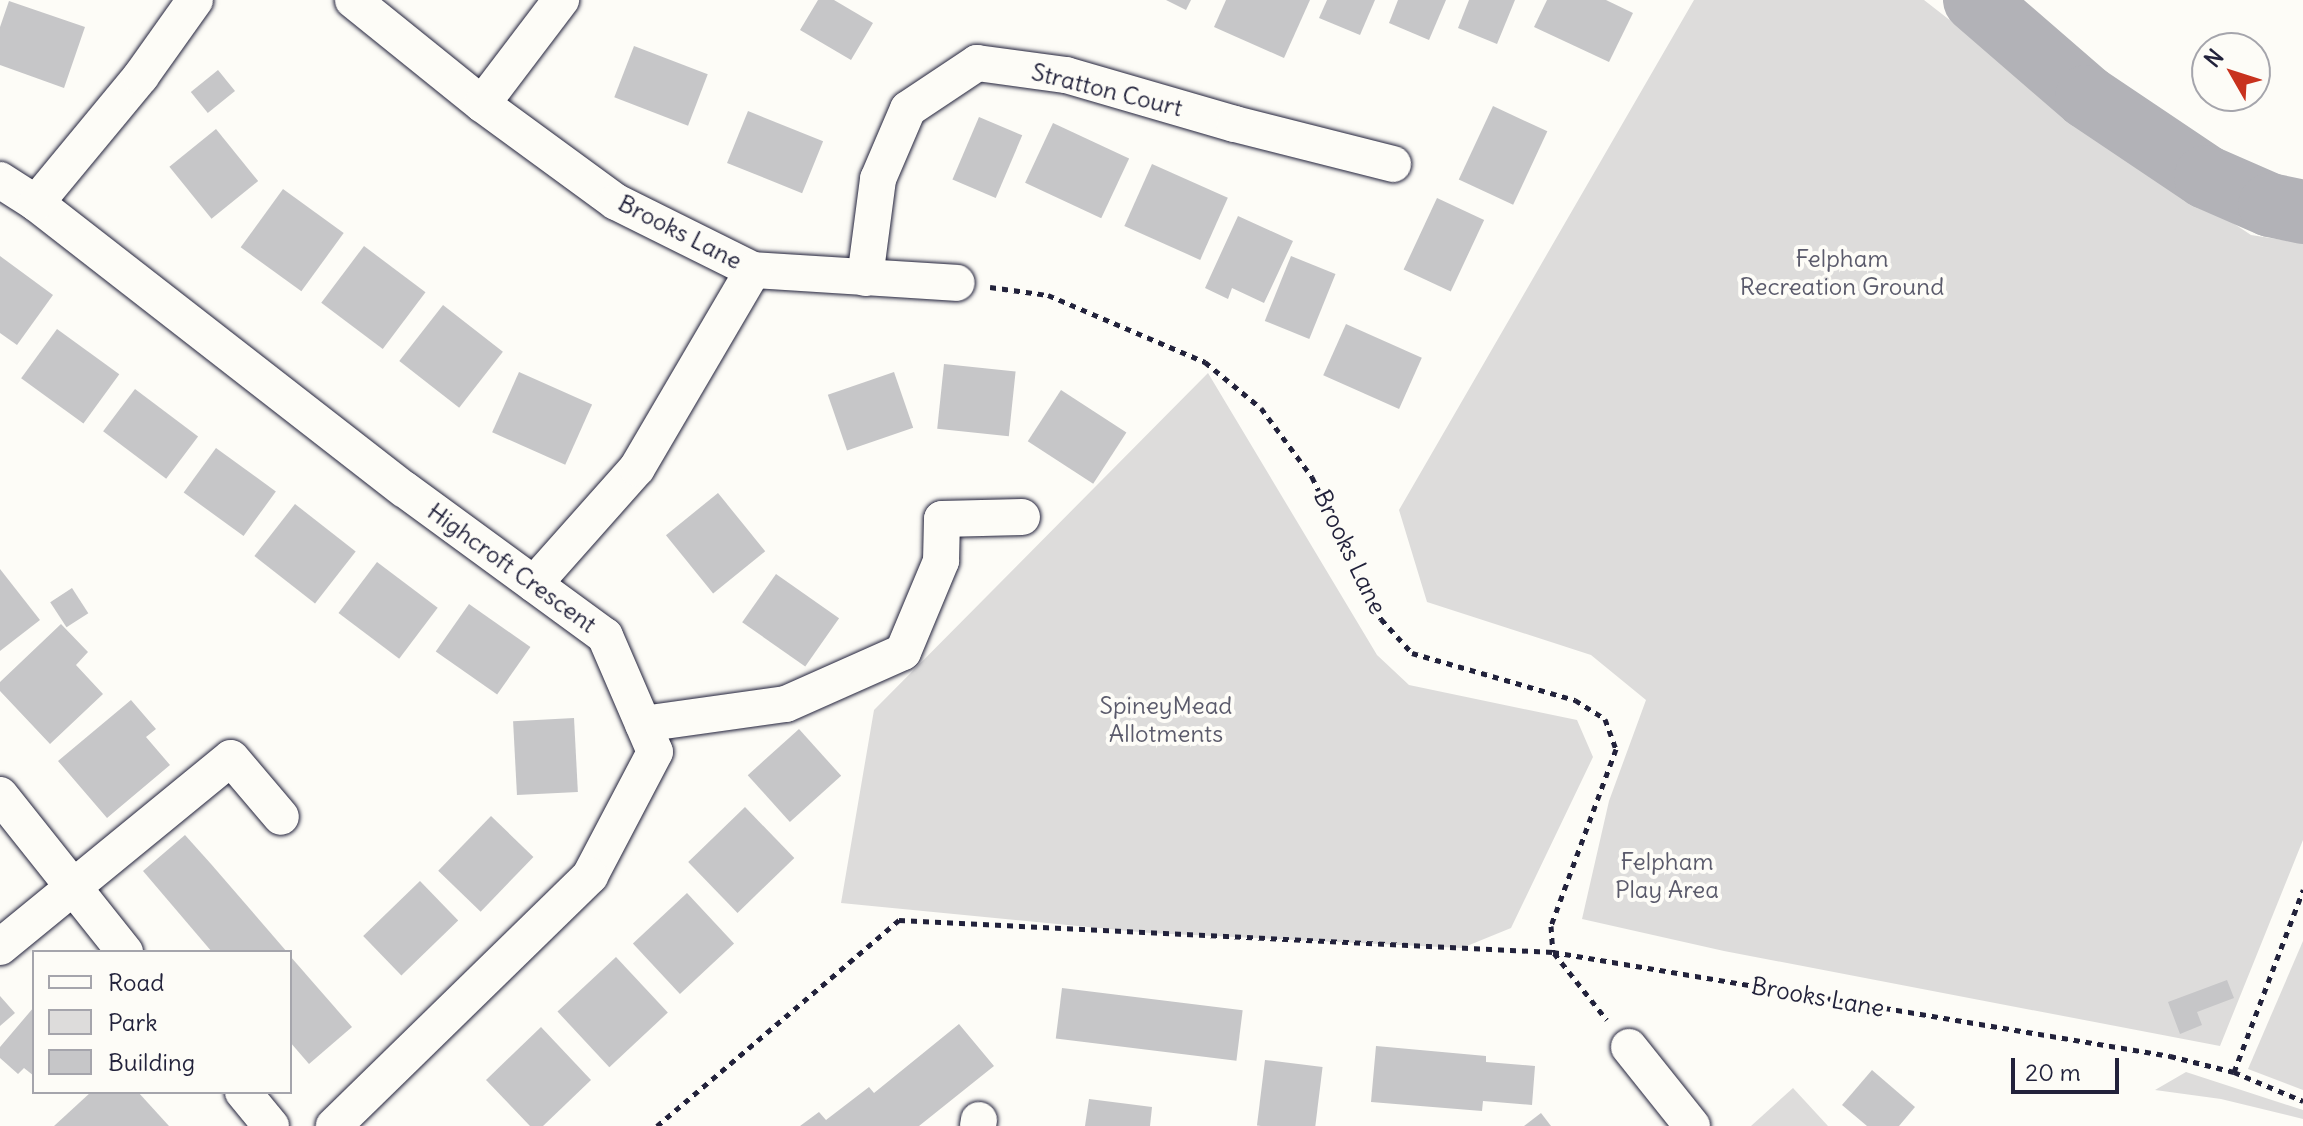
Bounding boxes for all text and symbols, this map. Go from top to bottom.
north arrow [2191,32,2271,112]
text: N [2198,43,2230,73]
street label: Stratton Court [1029,57,1185,123]
street label: Brooks Lane [614,189,746,275]
park label: Felpham Recreation Ground [1740,245,1944,301]
street label: Brooks Lane [1308,485,1392,619]
street label: Highcroft Crescent [422,497,602,639]
park label: SpineyMead Allotments [1100,692,1232,748]
park label: Felpham Play Area [1615,848,1719,904]
legend [32,950,292,1094]
text: Road [108,967,164,997]
street label: Brooks Lane [1749,971,1887,1023]
text: Park [108,1007,158,1037]
scale bar [2015,1042,2123,1092]
text: Building [108,1047,195,1077]
text: 20 m [2025,1057,2081,1087]

